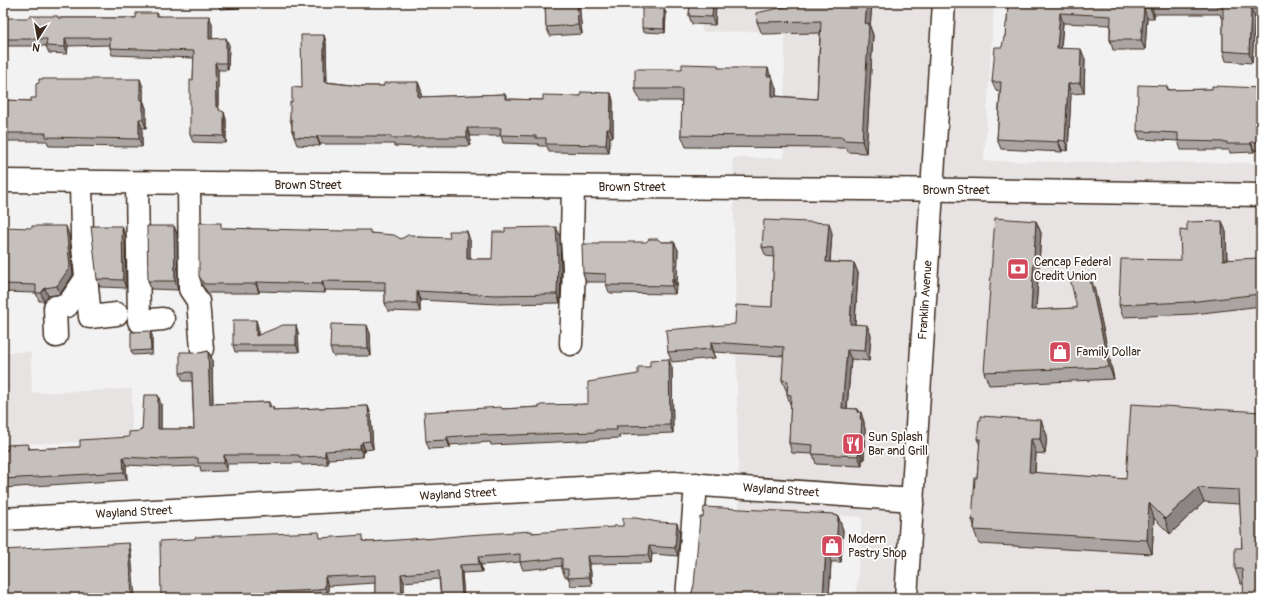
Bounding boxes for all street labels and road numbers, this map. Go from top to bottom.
street label: Brown Street [274,178,342,193]
street label: Brown Street [598,180,666,195]
street label: Brown Street [922,183,990,198]
street label: Franklin Avenue [915,260,936,340]
street label: Wayland Street [742,480,820,501]
street label: Wayland Street [419,485,497,504]
street label: Wayland Street [95,503,173,522]

